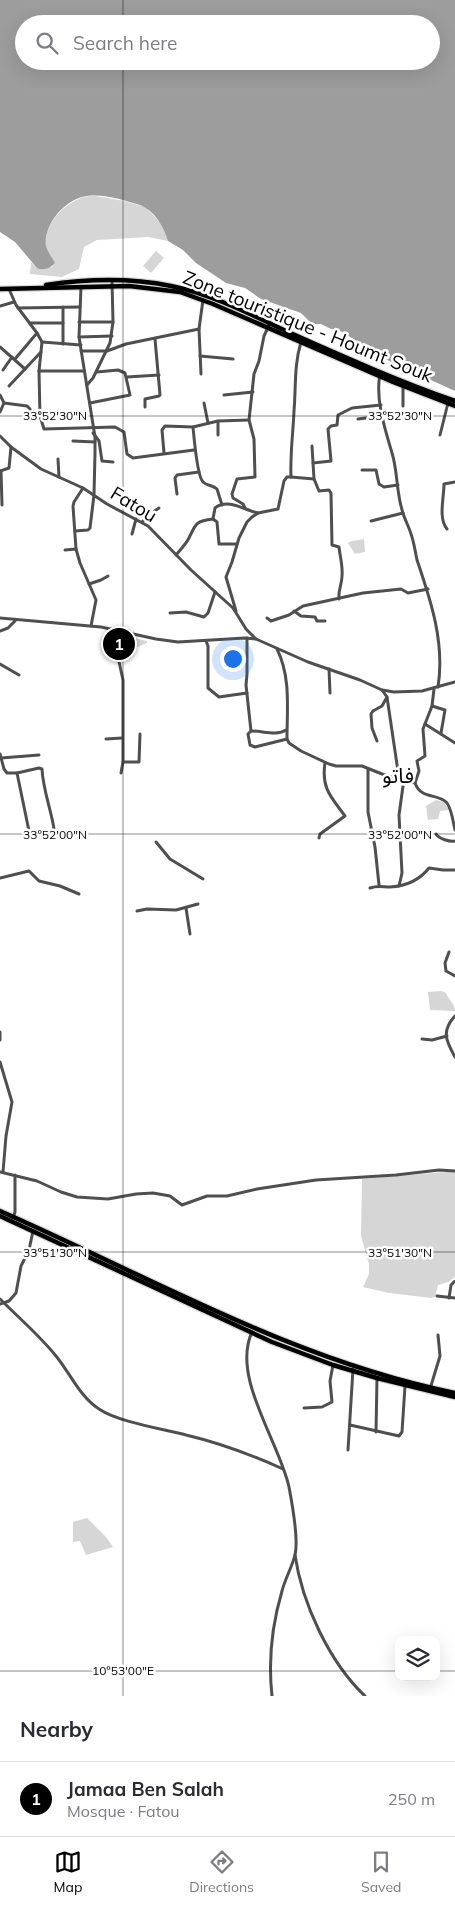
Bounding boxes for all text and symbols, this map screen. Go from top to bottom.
search box [15,15,440,70]
icon: search [33,29,61,57]
text: Search here [73,31,177,55]
street label: Zone touristique - Houmt Souk [180,265,437,387]
text: 33°52'30"N [23,408,87,423]
text: 33°52'30"N [368,408,432,423]
street label: Fatou [106,481,162,527]
pin: 1 [103,625,135,663]
your location [220,646,246,672]
district label: فاتو [382,762,414,788]
text: 33°52'00"N [23,827,87,842]
text: 33°52'00"N [368,827,432,842]
text: 33°51'30"N [23,1245,87,1260]
text: 33°51'30"N [368,1245,432,1260]
map controls [395,1636,440,1681]
button: layers [395,1636,440,1681]
text: 10°53'00"E [92,1663,154,1678]
text: Nearby [20,1716,93,1742]
text: Jamaa Ben Salah [67,1777,224,1801]
text: 1 [31,1789,41,1809]
text: 250 m [388,1789,435,1809]
text: Mosque · Fatou [67,1801,180,1821]
tab: Map [54,1848,82,1896]
tab: Directions [189,1848,254,1896]
tab: Saved [361,1848,401,1896]

